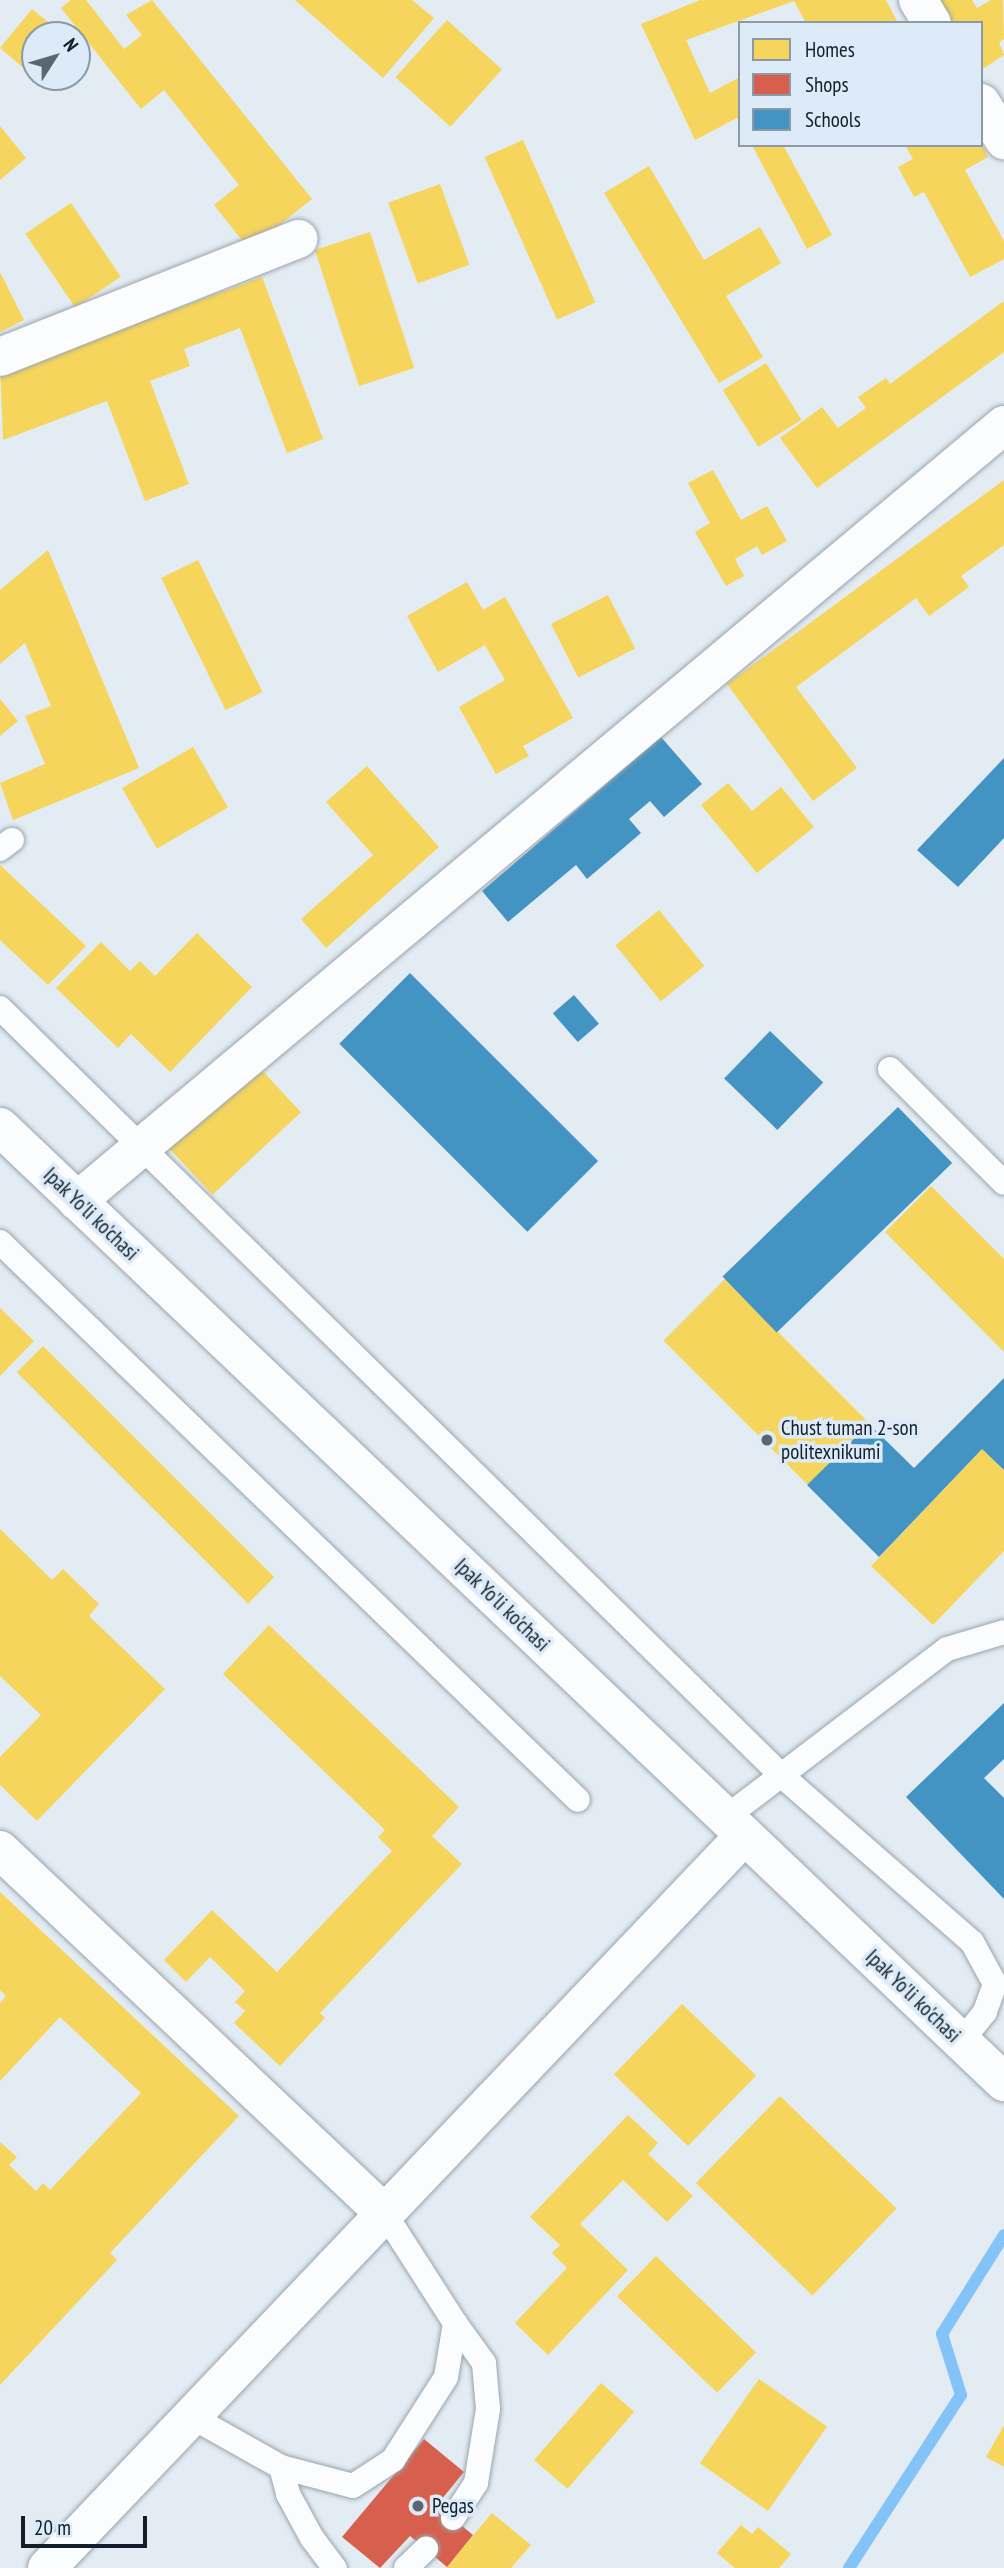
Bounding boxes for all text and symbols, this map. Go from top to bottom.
north arrow [21,21,91,91]
legend [738,21,983,147]
text: N [58,33,84,56]
text: Homes [805,36,855,63]
text: Shops [805,71,849,98]
text: Schools [805,106,861,133]
street label: Ipak Yo'li ko'chasi [38,1162,144,1266]
place label: Chust tuman 2-son politexnikumi [781,1415,918,1465]
marker: Chust tuman 2-son politexnikumi [759,1432,775,1448]
street label: Ipak Yo'li ko'chasi [449,1553,555,1657]
street label: Ipak Yo'li ko'chasi [860,1944,966,2048]
place label: Pegas [432,2493,474,2519]
marker: Pegas [410,2498,426,2514]
scale bar [24,2502,150,2546]
text: 20 m [34,2514,71,2541]

